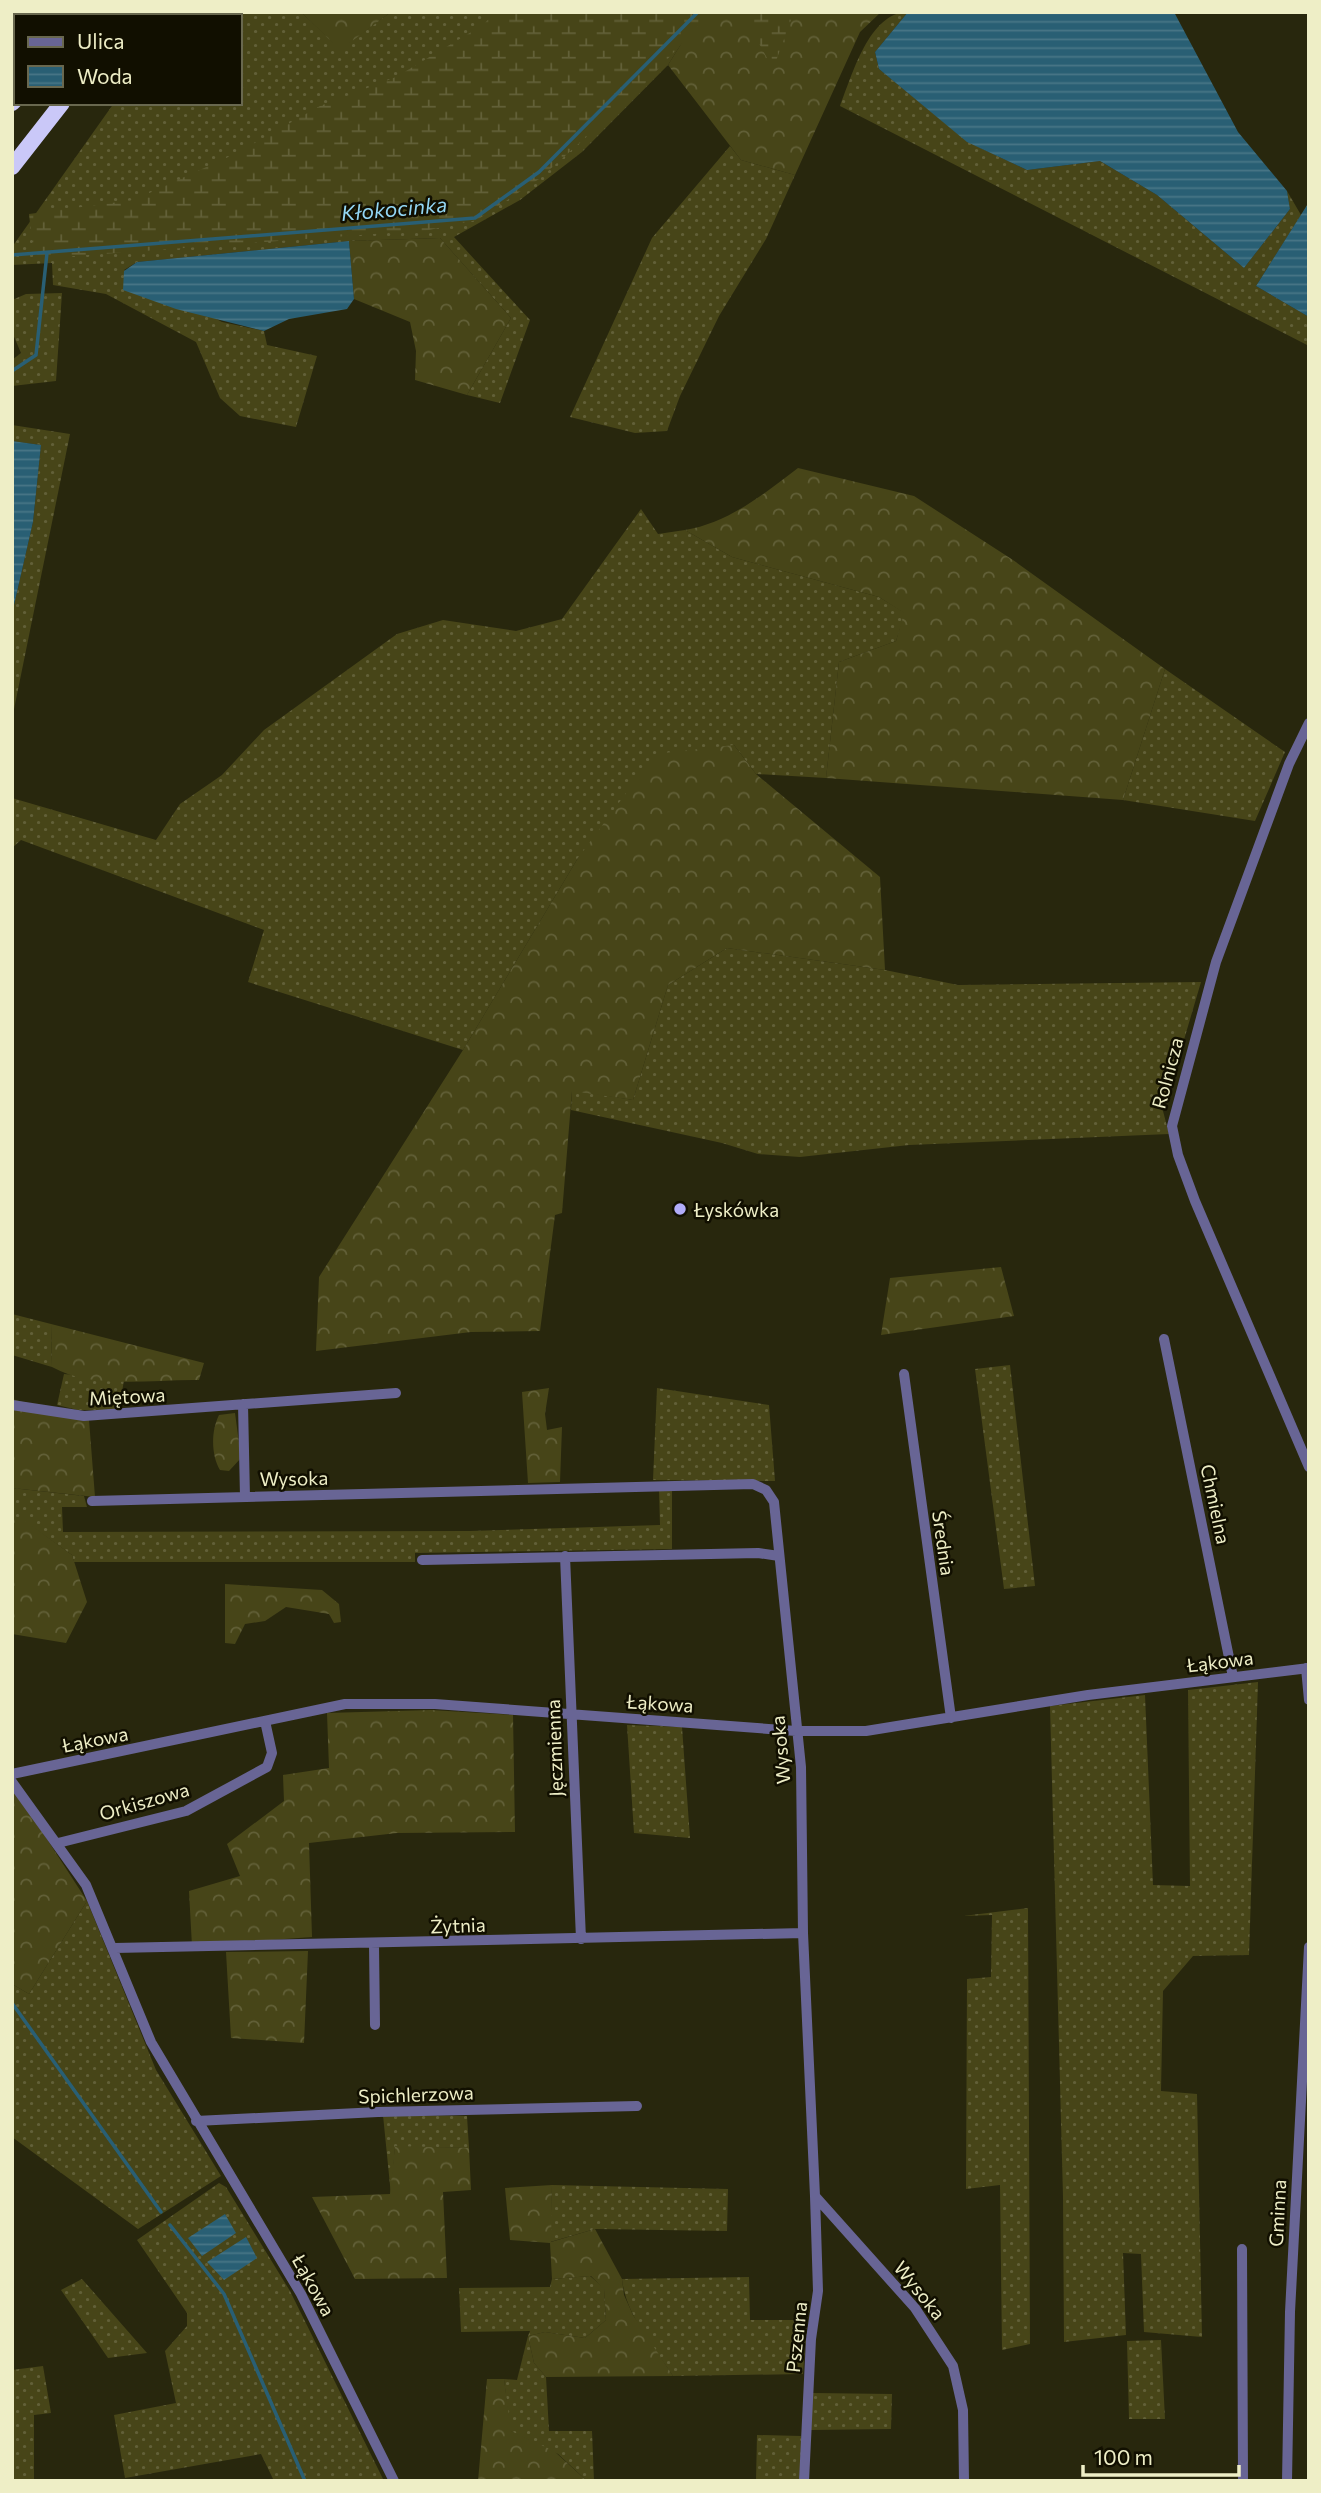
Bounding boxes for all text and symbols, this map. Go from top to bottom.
legend [14,14,242,105]
text: Ulica [77,28,124,53]
text: Woda [77,63,133,88]
water label: Kłokocinka [340,191,448,225]
street label: Rolnicza [1146,1035,1188,1111]
place label: Łyskówka [693,1198,779,1221]
marker: Łyskówka [672,1201,688,1217]
street label: Miętowa [88,1383,166,1409]
street label: Chmielna [1196,1462,1236,1546]
street label: Wysoka [259,1466,329,1490]
street label: Średnia [928,1509,961,1577]
street label: Łąkowa [1184,1646,1255,1677]
street label: Łąkowa [625,1689,694,1717]
street label: Jęczmienna [541,1699,567,1797]
street label: Wysoka [766,1715,794,1785]
street label: Łąkowa [59,1721,130,1757]
street label: Orkiszowa [96,1777,192,1825]
street label: Żytnia [430,1913,486,1937]
street label: Spichlerzowa [358,2080,474,2108]
street label: Gminna [1264,2179,1290,2247]
street label: Łąkowa [287,2249,340,2320]
street label: Wysoka [889,2256,951,2324]
street label: Pszenna [781,2300,811,2374]
scale bar [1083,2434,1239,2478]
text: 100 m [1094,2444,1153,2469]

